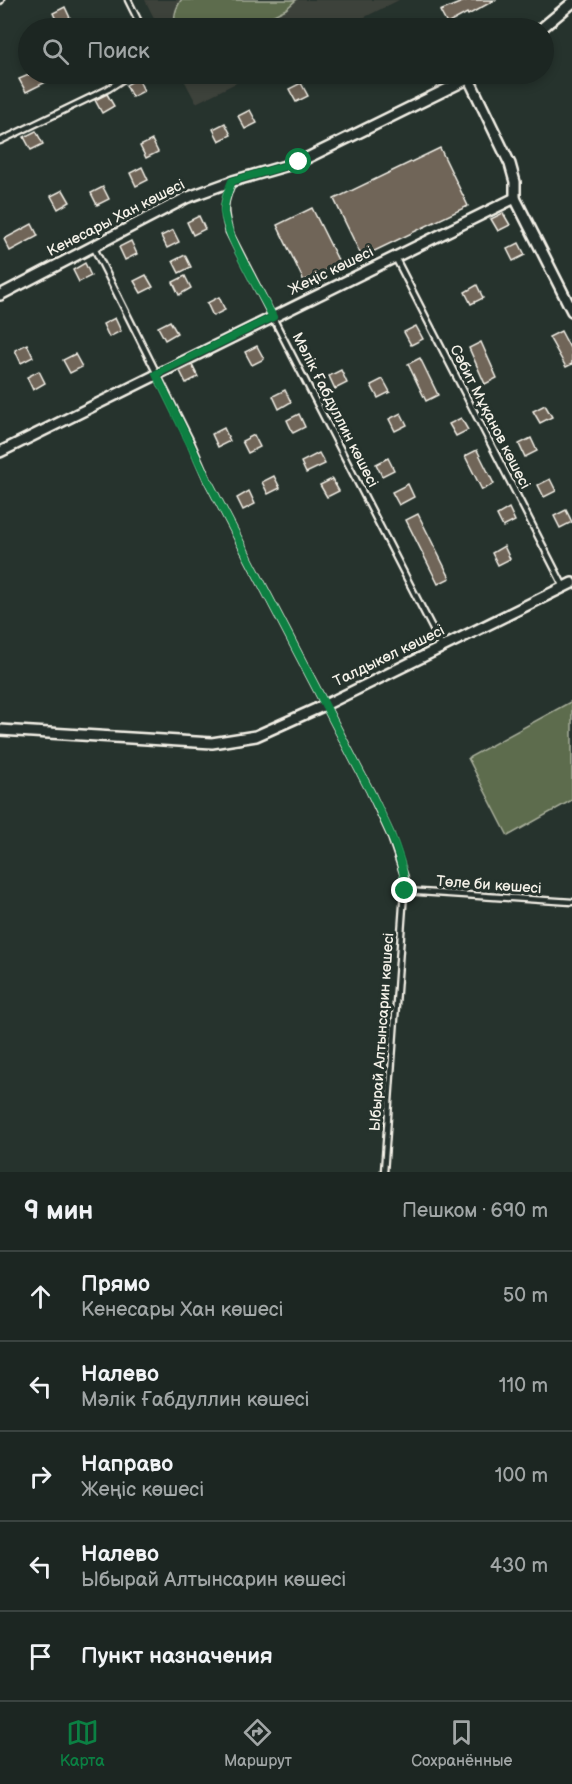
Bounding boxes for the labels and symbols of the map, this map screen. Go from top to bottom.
route start [285,148,311,174]
street label: Кенесары Хан көшесі [44,175,188,261]
street label: Жеңіс көшесі [285,242,377,300]
street label: Мәлік Ғабдуллин көшесі [288,329,382,491]
street label: Сәбит Мұқанов көшесі [445,342,535,492]
street label: Талдыкөл көшесі [330,621,448,691]
street label: Төле би көшесі [436,872,542,898]
route end [391,877,417,903]
street label: Ыбырай Алтынсарин көшесі [366,932,398,1132]

